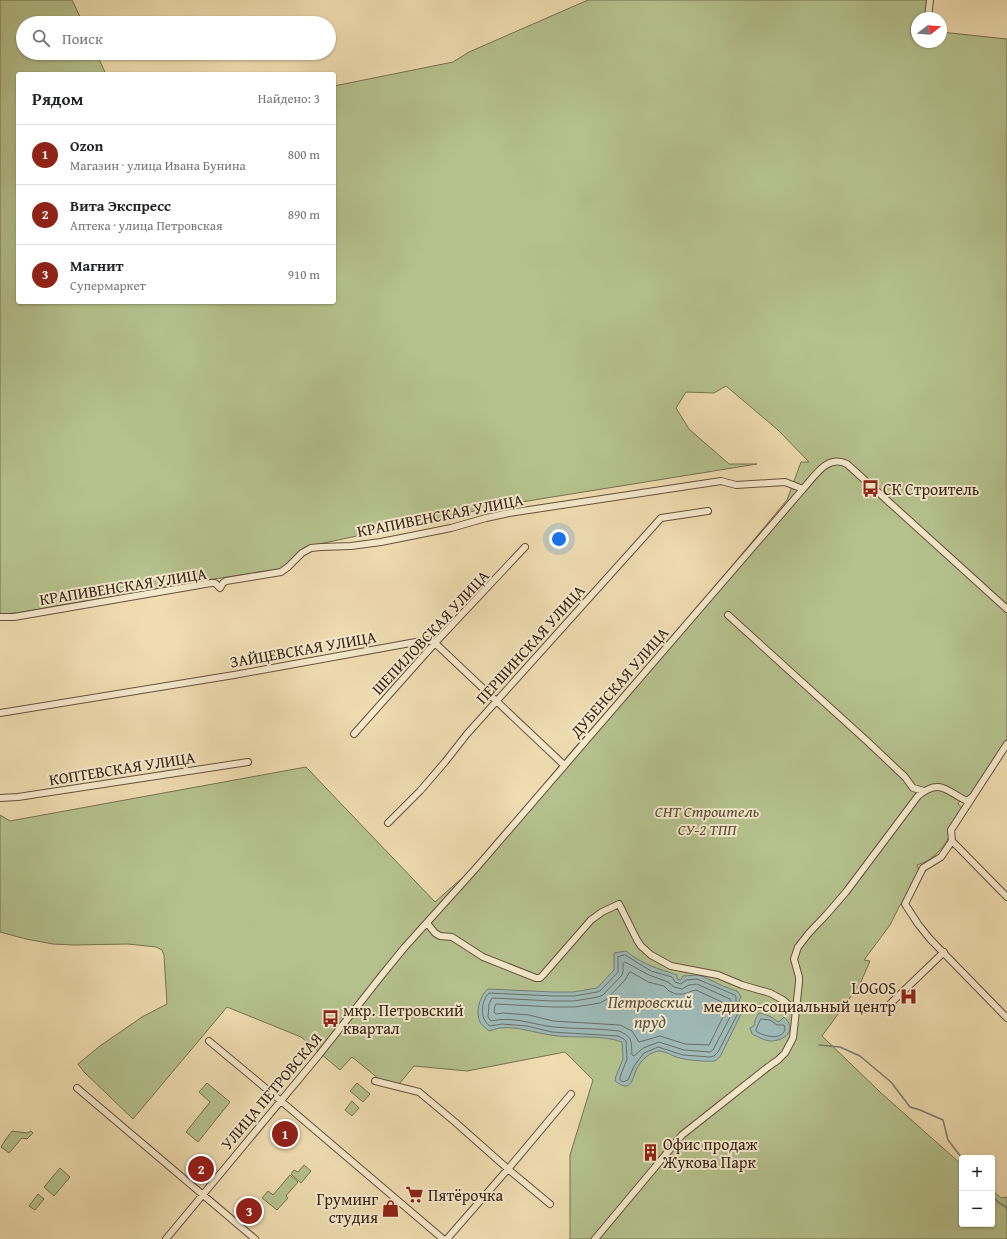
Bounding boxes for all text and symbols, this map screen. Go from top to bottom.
north arrow [911,12,947,48]
search box [16,16,336,60]
icon: search [30,27,52,49]
text: Поиск [62,28,103,49]
text: Рядом [32,86,83,111]
text: Найдено: 3 [258,89,320,108]
text: Ozon [70,135,103,156]
text: 1 [42,145,48,164]
text: 800 m [288,145,320,164]
text: Магазин · улица Ивана Бунина [70,156,246,175]
text: Вита Экспресс [70,195,171,216]
text: 2 [42,205,48,224]
text: 890 m [288,205,320,224]
text: Аптека · улица Петровская [70,216,223,235]
text: Магнит [70,255,124,276]
text: 3 [42,265,48,284]
text: 910 m [288,265,320,284]
text: Супермаркет [70,276,146,295]
place label: СК Строитель [883,477,980,501]
bus stop icon: СК Строитель [860,479,880,499]
street label: КРАПИВЕНСКАЯ УЛИЦА [355,487,525,543]
your location [549,529,569,549]
street label: КРАПИВЕНСКАЯ УЛИЦА [38,561,209,611]
street label: ШЕПИЛОВСКАЯ УЛИЦА [366,564,495,700]
street label: ПЕРШИНСКАЯ УЛИЦА [470,579,591,709]
street label: ДУБЕНСКАЯ УЛИЦА [563,621,674,743]
street label: ЗАЙЦЕВСКАЯ УЛИЦА [228,624,378,674]
street label: КОПТЕВСКАЯ УЛИЦА [47,745,197,791]
park label: СНТ Строитель СУ-2 ТПП [655,799,760,841]
place label: LOGOS медико-социальный центр [703,976,896,1018]
hospital icon: LOGOS медико-социальный центр [899,987,919,1007]
water label: Петровский пруд [608,989,693,1034]
place label: мкр. Петровский квартал [343,998,464,1040]
bus stop icon: мкр. Петровский квартал [320,1009,340,1029]
street label: УЛИЦА ПЕТРОВСКАЯ [215,1027,328,1155]
pin: 1 [272,1119,298,1149]
place label: Офис продаж Жукова Парк [662,1132,758,1174]
building icon: Офис продаж Жукова Парк [640,1143,660,1163]
pin: 2 [188,1154,214,1184]
map controls [959,1155,995,1227]
button: + [959,1155,995,1191]
place label: Пятёрочка [428,1183,503,1207]
supermarket icon: Пятёрочка [405,1185,425,1205]
place label: Груминг студия [316,1187,378,1229]
button: − [959,1191,995,1227]
pin: 3 [236,1196,262,1226]
shop icon: Груминг студия [381,1198,401,1218]

